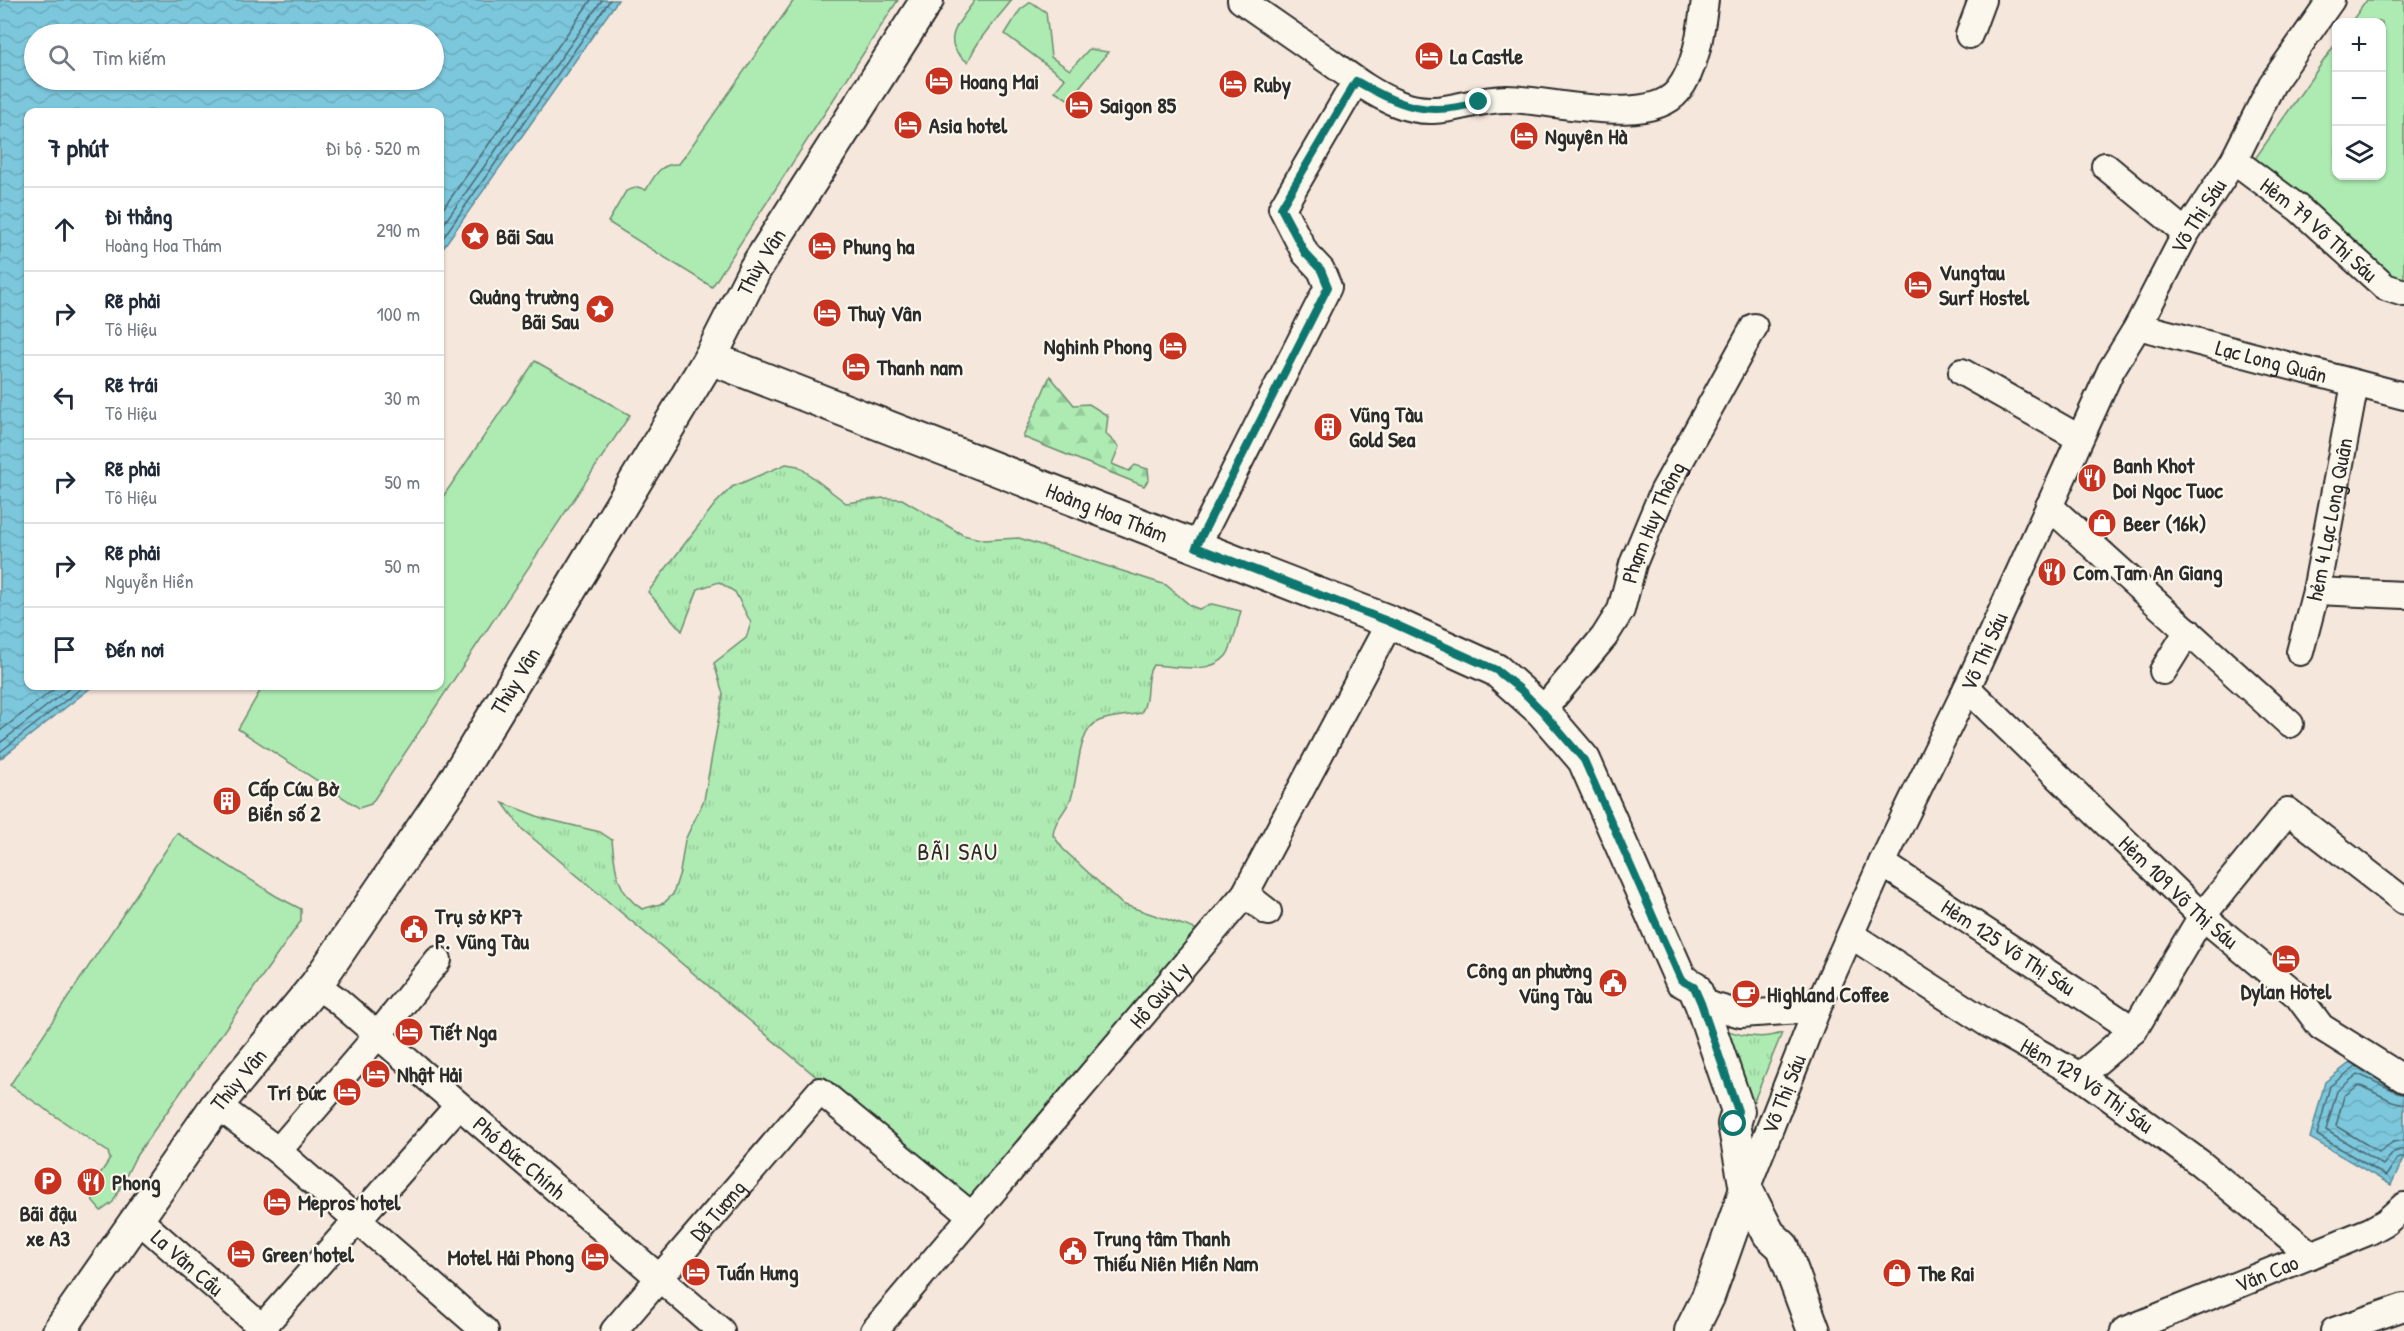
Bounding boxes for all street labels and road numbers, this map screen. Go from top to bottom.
street label: Hẻm 79 Võ Thị Sáu [2254,170,2385,289]
street label: Võ Thị Sáu [2163,172,2233,258]
street label: Thùy Vân [729,222,792,300]
street label: Lạc Long Quân [2212,332,2330,390]
street label: hẻm 4 Lạc Long Quân [2299,435,2360,604]
street label: Phạm Huy Thông [1614,456,1692,586]
street label: Hoàng Hoa Thám [1042,475,1173,549]
street label: Võ Thị Sáu [1953,607,2015,696]
street label: Thùy Vân [483,641,547,720]
street label: Hẻm 109 Võ Thị Sáu [2112,829,2245,955]
street label: Hẻm 125 Võ Thị Sáu [1936,892,2082,1002]
street label: Hồ Quý Ly [1122,955,1197,1035]
street label: Hẻm 129 Võ Thị Sáu [2015,1030,2160,1140]
street label: Thùy Vân [203,1041,273,1117]
street label: Võ Thị Sáu [1754,1050,1813,1138]
street label: Phó Đức Chính [467,1109,573,1206]
street label: Dã Tượng [683,1173,752,1247]
street label: La Văn Cầu [145,1222,231,1303]
street label: Văn Cao [2231,1247,2303,1299]

